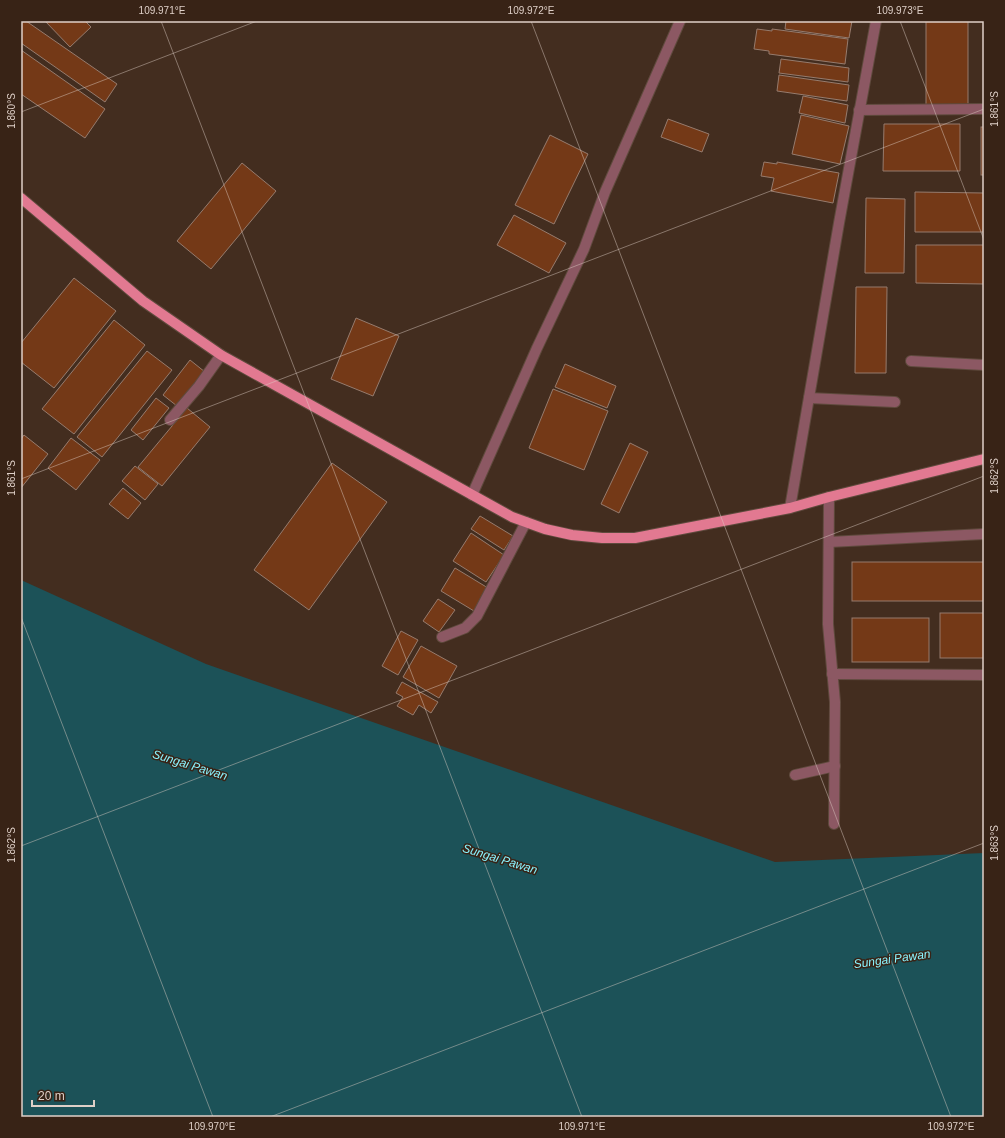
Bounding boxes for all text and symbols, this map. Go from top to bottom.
text: 109.971°E [139,5,186,16]
text: 109.972°E [508,5,555,16]
text: 109.973°E [877,5,924,16]
text: 1.861°S [989,91,1000,127]
text: 1.860°S [6,93,17,129]
text: 1.862°S [989,458,1000,494]
text: 1.861°S [6,460,17,496]
water label: Sungai Pawan [151,747,229,783]
text: 1.863°S [989,825,1000,861]
text: 1.862°S [6,827,17,863]
water label: Sungai Pawan [461,841,539,877]
water label: Sungai Pawan [853,947,932,971]
scale bar [32,1082,94,1108]
text: 20 m [38,1089,65,1103]
text: 109.970°E [189,1121,236,1132]
text: 109.971°E [559,1121,606,1132]
text: 109.972°E [928,1121,975,1132]

